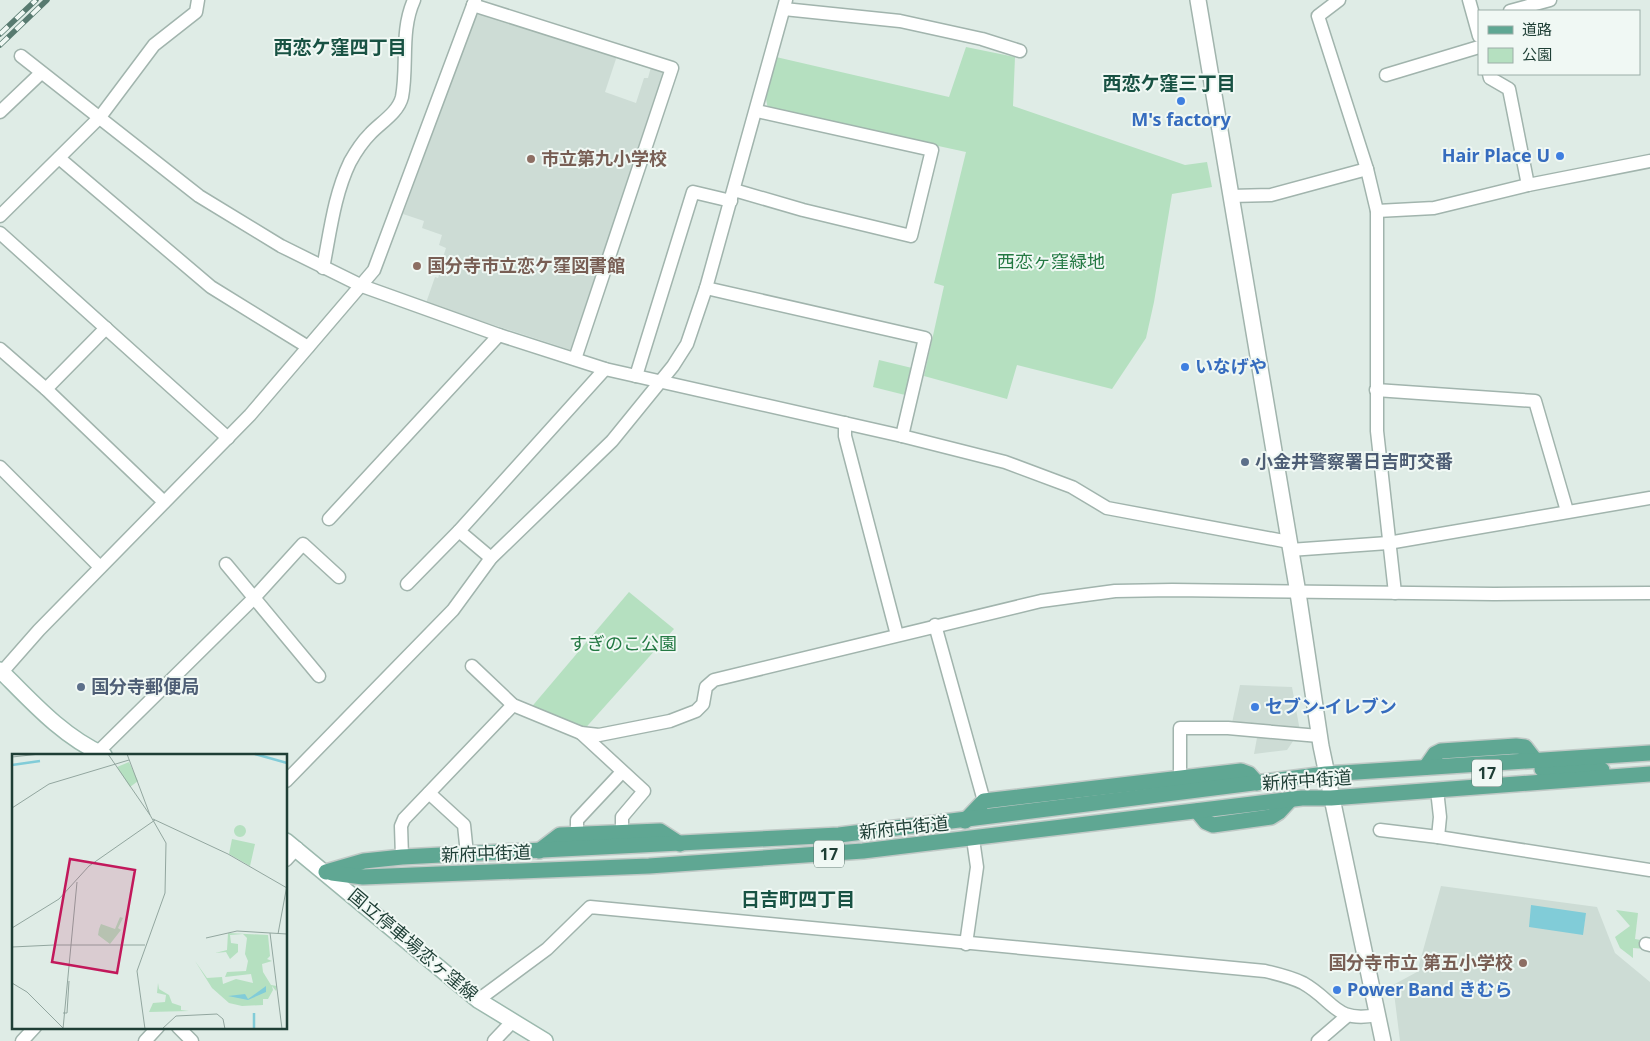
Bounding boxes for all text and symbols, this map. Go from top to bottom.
legend [1478,10,1640,75]
text: 道路 [1522,19,1552,39]
district label: 西恋ケ窪四丁目 [273,34,407,60]
text: 公園 [1522,44,1552,64]
district label: 西恋ケ窪三丁目 [1102,70,1236,96]
marker: M's factory [1175,95,1187,107]
place label: M's factory [1131,107,1231,131]
place label: Hair Place U [1442,143,1550,167]
place label: 市立第九小学校 [541,146,667,170]
marker: Hair Place U [1554,150,1566,162]
marker: 市立第九小学校 [525,153,537,165]
park label: 西恋ヶ窪緑地 [997,249,1105,273]
place label: 国分寺市立恋ケ窪図書館 [427,253,625,277]
marker: 国分寺市立恋ケ窪図書館 [411,260,423,272]
place label: いなげや [1195,354,1267,378]
marker: いなげや [1179,361,1191,373]
place label: 小金井警察署日吉町交番 [1255,449,1453,473]
marker: 小金井警察署日吉町交番 [1239,456,1251,468]
park label: すぎのこ公園 [569,631,677,655]
place label: 国分寺郵便局 [91,674,199,698]
marker: 国分寺郵便局 [75,681,87,693]
place label: セブン-イレブン [1265,694,1397,718]
marker: セブン-イレブン [1249,701,1261,713]
inset map [12,754,288,1028]
road number: 17 [1472,760,1502,786]
street label: 新府中街道 [1261,765,1353,795]
street label: 新府中街道 [858,810,950,844]
street label: 新府中街道 [441,839,531,867]
road number: 17 [814,841,844,868]
street label: 国立停車場恋ヶ窪線 [344,883,483,1005]
district label: 日吉町四丁目 [741,886,855,912]
place label: 国分寺市立 第五小学校 [1328,950,1513,974]
marker: 国分寺市立 第五小学校 [1517,957,1529,969]
place label: Power Band きむら [1347,977,1512,1001]
marker: Power Band きむら [1331,984,1343,996]

